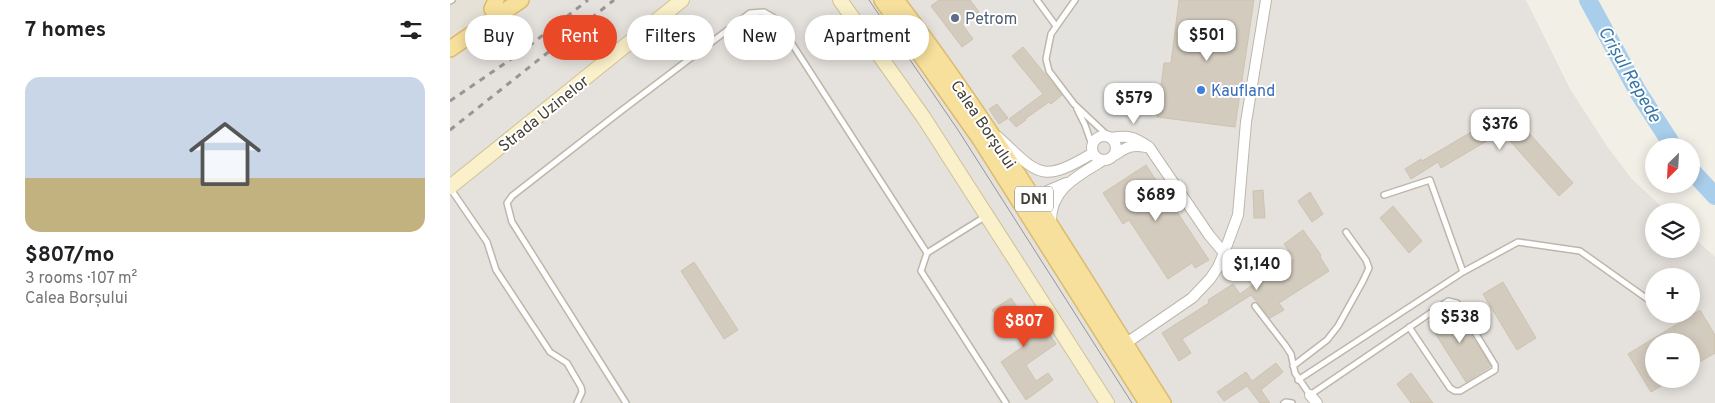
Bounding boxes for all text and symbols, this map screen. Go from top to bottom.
place label: Petrom [965,10,1017,30]
marker: Petrom [949,12,961,24]
chip: Buy [465,15,533,60]
chip: Rent [543,15,617,60]
chip: Filters [627,15,714,60]
chip: New [724,15,795,60]
chip: Apartment [805,15,929,60]
icon: filters [397,16,425,44]
text: 7 homes [25,17,106,44]
pin: $501 [1177,20,1237,62]
water label: Crișul Repede [1592,22,1666,128]
text: $501 [1189,26,1225,46]
street label: Strada Uzinelor [495,72,594,157]
street label: Calea Borșului [945,77,1019,173]
pin: $579 [1104,82,1164,125]
place label: Kaufland [1211,82,1275,102]
marker: Kaufland [1195,84,1207,96]
text: $579 [1115,89,1153,109]
pin: $376 [1470,108,1530,151]
icon: home [180,109,270,199]
text: $376 [1482,115,1518,135]
north arrow [1645,138,1700,192]
map controls [1645,138,1700,388]
pin: $689 [1126,180,1186,222]
road number: DN1 [1015,186,1053,212]
text: $689 [1136,186,1176,206]
button: layers [1645,203,1700,258]
text: $807/mo [25,242,114,269]
pin: $1,140 [1216,248,1298,291]
text: $1,140 [1233,255,1281,275]
button: + [1645,268,1700,323]
text: 3 rooms · 107 m² [25,269,137,289]
text: Calea Borșului [25,289,128,309]
pin: $538 [1430,302,1490,344]
pin: $807 [994,306,1054,348]
text: $538 [1440,308,1480,328]
text: $807 [1005,312,1043,332]
button: − [1645,333,1700,388]

